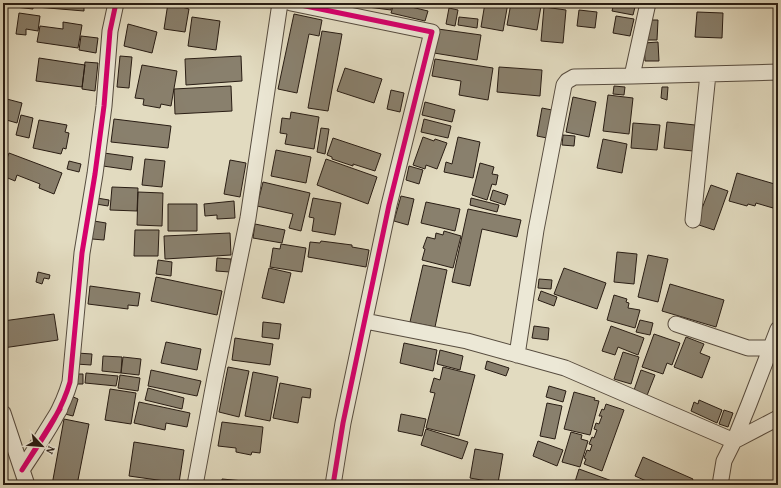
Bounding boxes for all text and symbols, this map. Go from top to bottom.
north arrow [22,426,62,466]
text: N [42,444,60,458]

